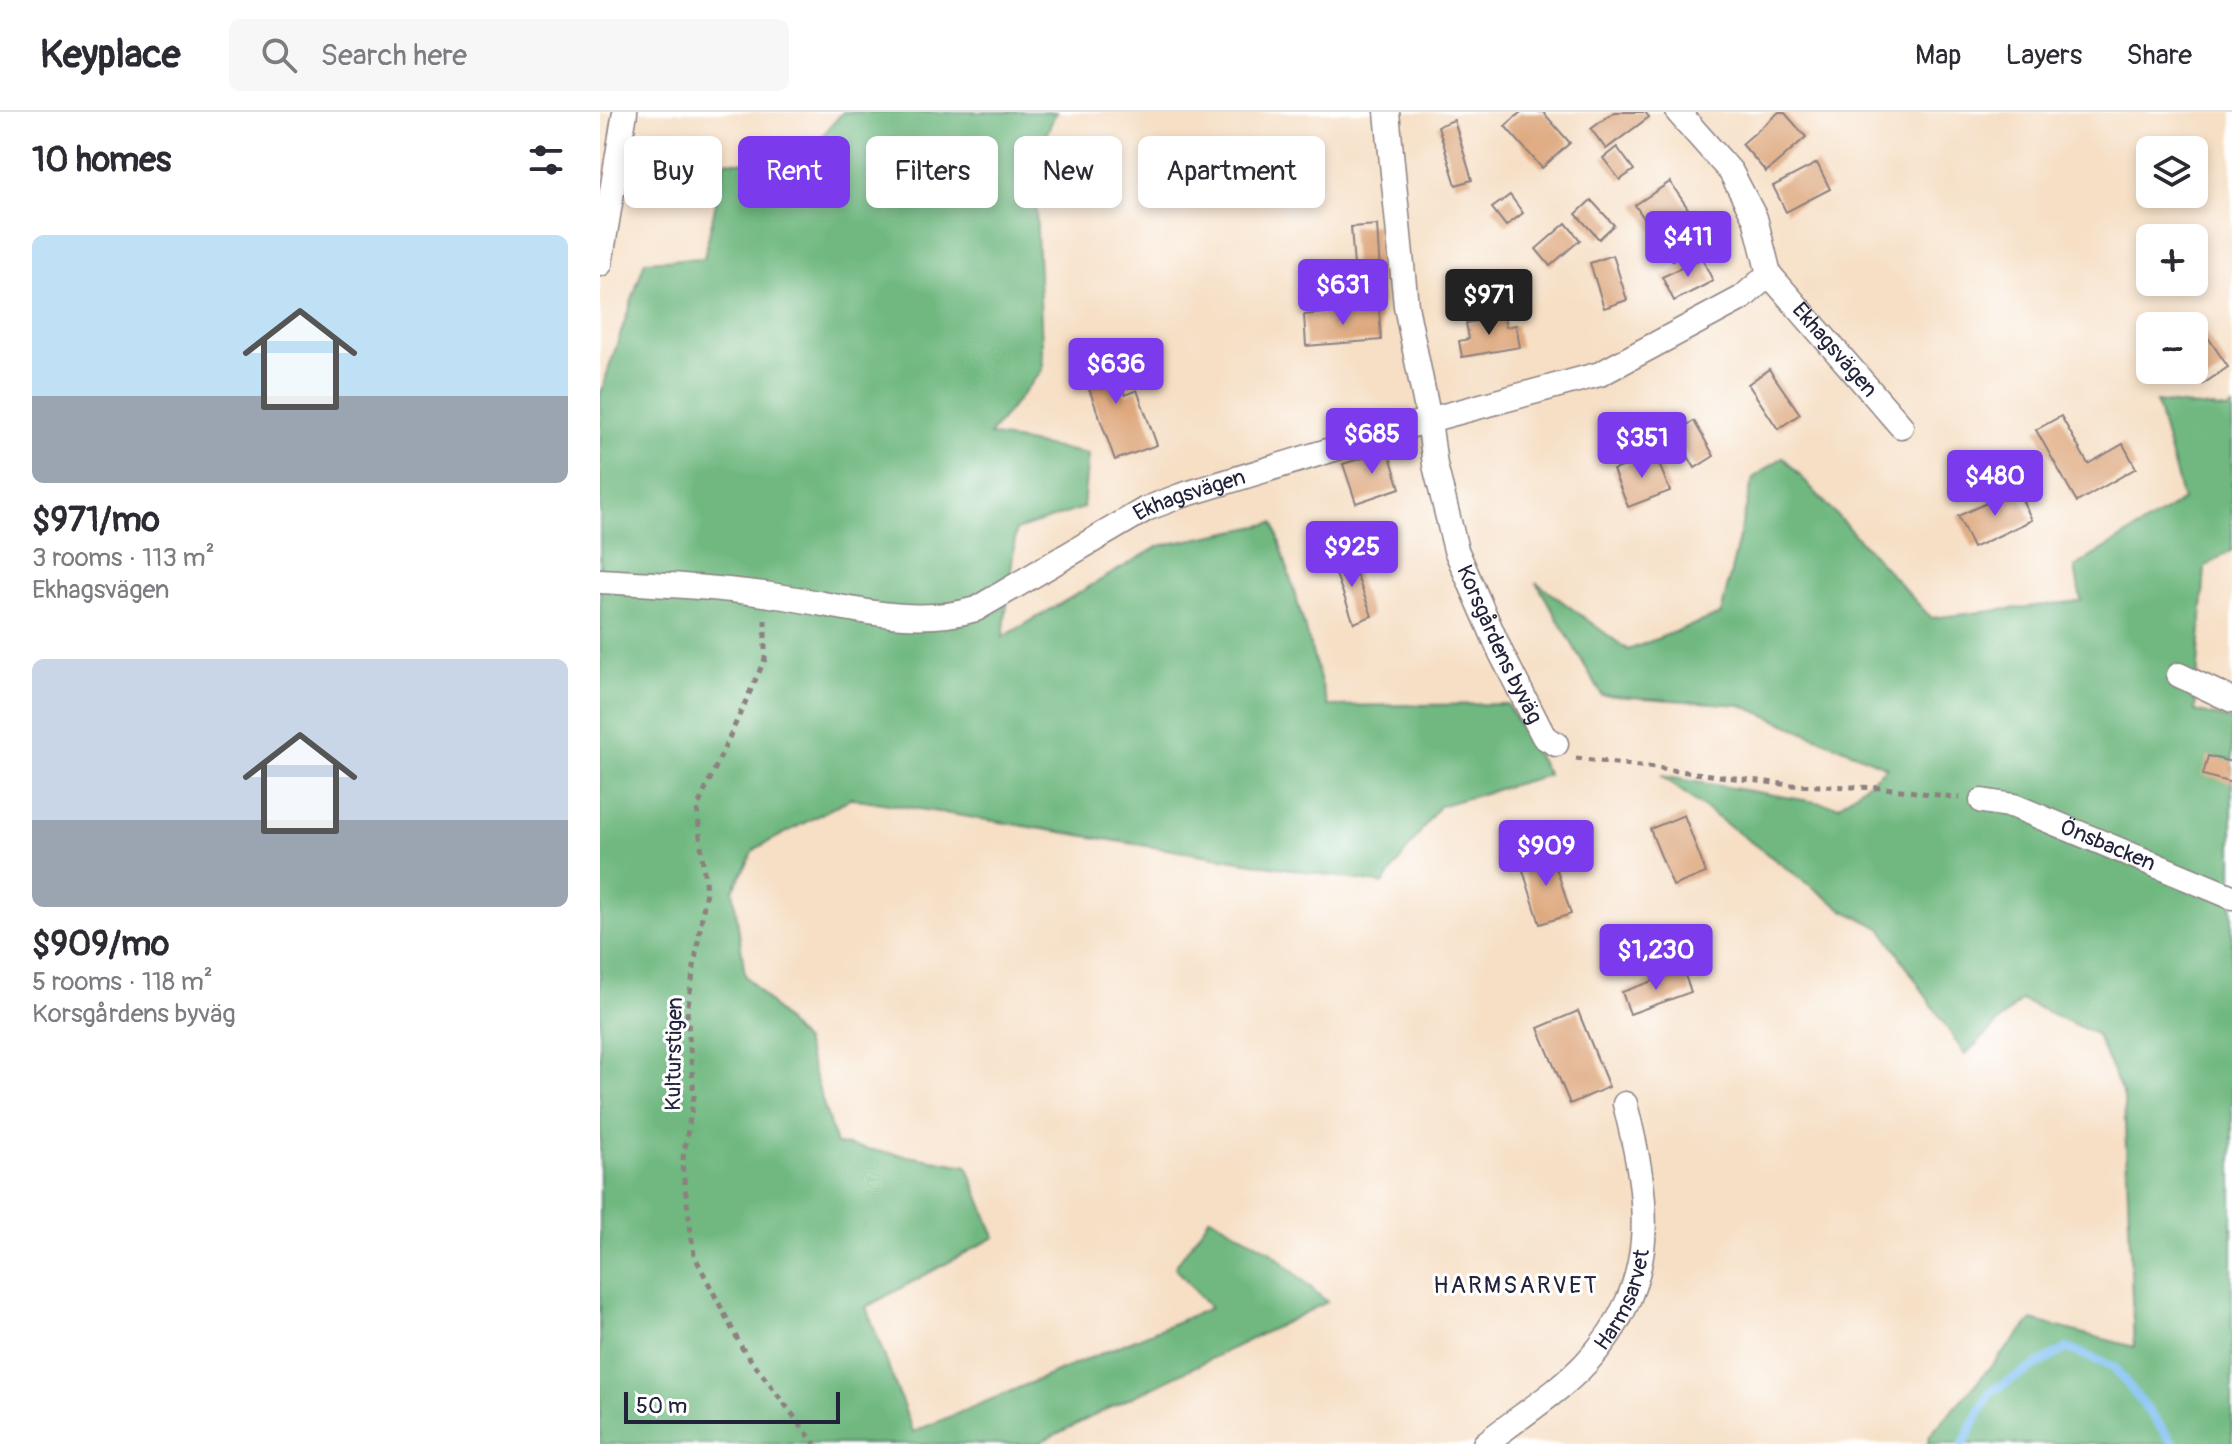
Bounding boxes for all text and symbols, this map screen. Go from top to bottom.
search box [229,19,789,91]
text: Keyplace [40,31,181,79]
icon: search [257,33,301,77]
text: Search here [321,37,467,74]
text: Map [1915,38,1961,73]
text: Layers [2005,38,2082,73]
text: Share [2126,38,2192,73]
chip: Buy [624,136,722,208]
chip: Rent [738,136,850,208]
chip: Filters [866,136,998,208]
chip: New [1014,136,1122,208]
chip: Apartment [1138,136,1325,208]
map controls [2136,136,2208,384]
button: layers [2136,136,2208,208]
icon: filters [524,138,568,182]
text: 10 homes [32,139,171,182]
pin: $411 [1641,211,1735,279]
text: $411 [1663,221,1713,253]
button: + [2136,224,2208,296]
pin: $631 [1296,259,1390,327]
text: $631 [1316,269,1370,301]
pin: $971 [1442,269,1536,337]
text: $971 [1463,279,1515,311]
icon: home [228,287,372,431]
street label: Ekhagsvägen [1786,297,1884,403]
button: − [2136,312,2208,384]
pin: $636 [1069,338,1163,406]
text: $636 [1087,348,1145,380]
pin: $685 [1325,408,1419,476]
pin: $351 [1595,412,1689,480]
text: $685 [1344,418,1400,450]
text: $351 [1616,422,1668,454]
pin: $480 [1948,450,2042,518]
text: $480 [1965,460,2025,492]
street label: Ekhagsvägen [1128,463,1249,527]
text: $971/mo [32,499,160,542]
pin: $925 [1305,521,1399,589]
text: $925 [1324,531,1380,563]
text: 3 rooms · 113 m² [32,542,215,574]
street label: Korsgårdens byväg [1450,561,1549,728]
text: Ekhagsvägen [32,574,170,606]
icon: home [228,711,372,855]
street label: Önsbacken [2056,813,2160,878]
pin: $909 [1499,820,1593,888]
text: $909 [1517,830,1575,862]
text: $909/mo [32,923,169,966]
pin: $1,230 [1591,924,1721,992]
text: $1,230 [1618,934,1694,966]
text: 5 rooms · 118 m² [32,966,213,998]
street label: Kulturstigen [659,997,689,1111]
text: Korsgårdens byväg [32,998,236,1030]
street label: Harmsarvet [1588,1247,1656,1356]
district label: HARMSARVET [1433,1271,1599,1300]
scale bar [624,1388,840,1424]
text: 50 m [636,1392,687,1420]

